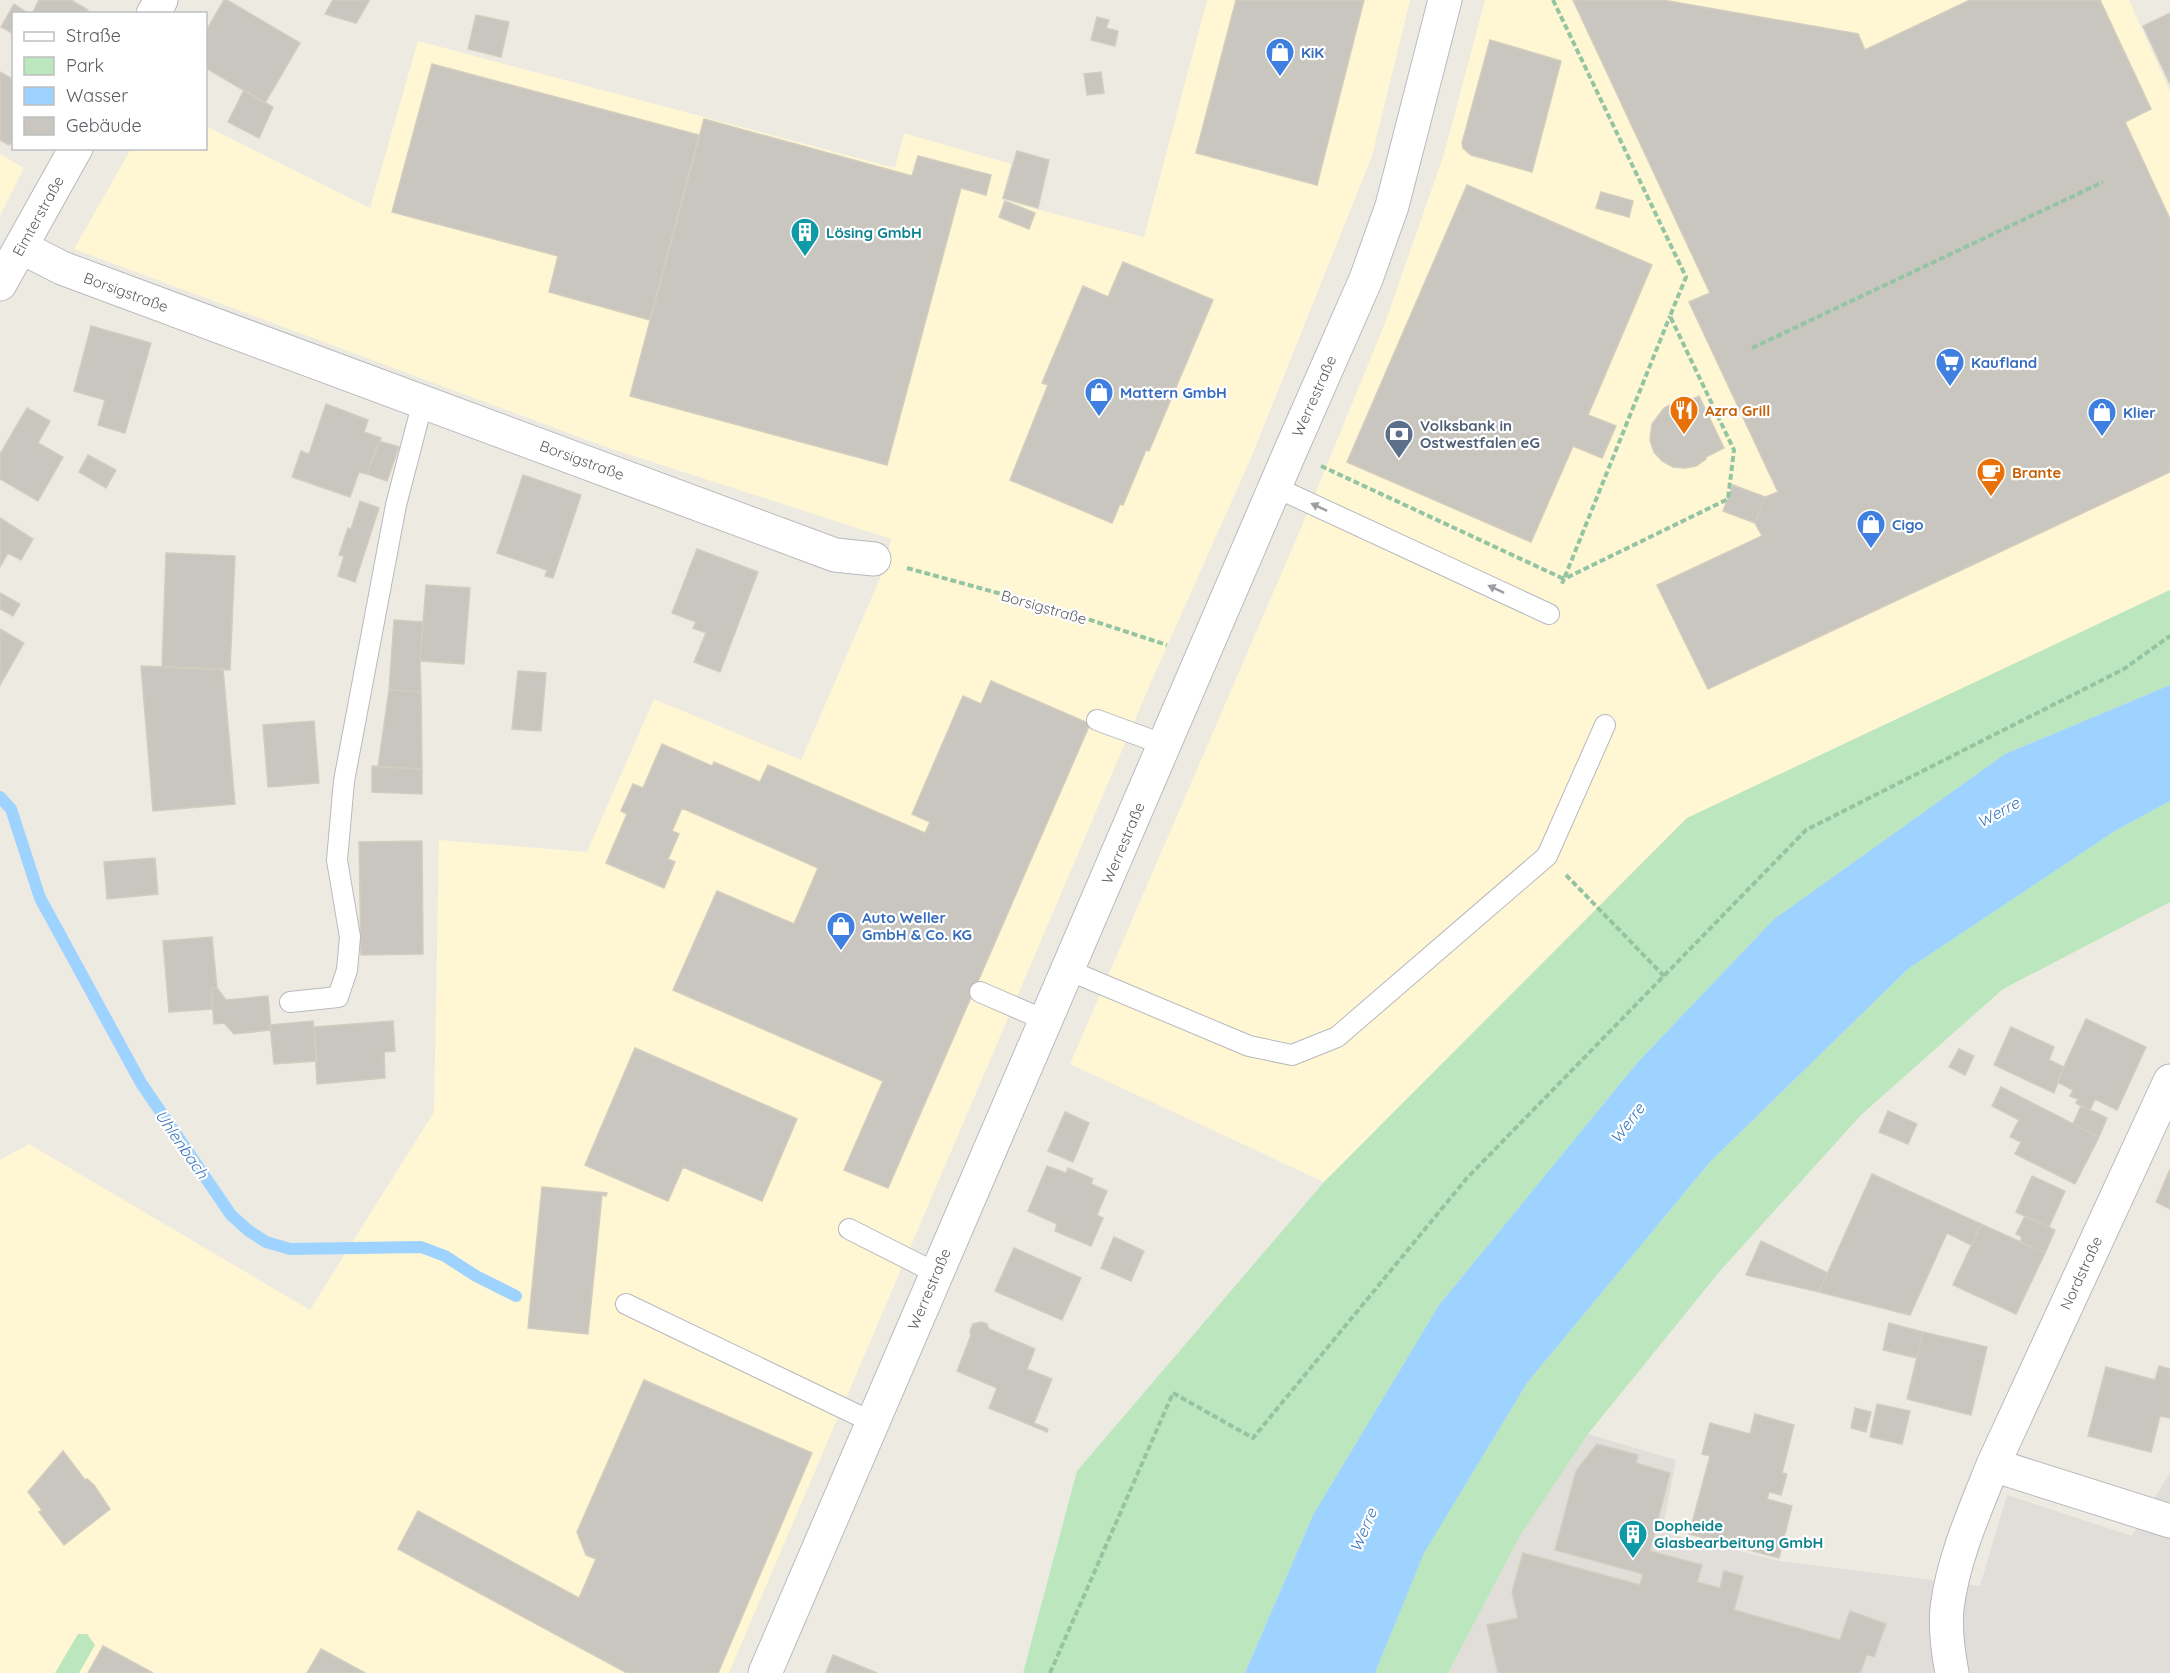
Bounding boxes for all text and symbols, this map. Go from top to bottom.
legend [12,12,207,150]
text: Straße [66,24,121,47]
shop icon: KiK [1264,36,1296,78]
place label: KiK [1301,43,1324,62]
text: Park [66,54,104,77]
text: Wasser [66,84,128,107]
text: Gebäude [66,114,142,137]
street label: Eimterstraße [8,172,68,260]
building icon: Lösing GmbH [789,216,821,258]
place label: Lösing GmbH [826,223,922,242]
street label: Borsigstraße [81,268,171,316]
supermarket icon: Kaufland [1934,346,1966,388]
street label: Werrestraße [1288,352,1340,440]
place label: Kaufland [1971,353,2037,372]
shop icon: Mattern GmbH [1083,376,1115,418]
place label: Mattern GmbH [1120,383,1227,402]
restaurant icon: Azra Grill [1668,394,1700,436]
shop icon: Klier [2086,396,2118,438]
place label: Azra Grill [1705,401,1770,420]
place label: Klier [2123,403,2156,422]
place label: Volksbank in Ostwestfalen eG [1420,416,1540,452]
bank icon: Volksbank in Ostwestfalen eG [1383,418,1415,460]
street label: Borsigstraße [537,436,627,484]
cafe icon: Brante [1975,456,2007,498]
place label: Brante [2012,463,2062,482]
one-way arrow [1311,503,1328,512]
shop icon: Cigo [1855,508,1887,550]
place label: Cigo [1892,515,1924,534]
one-way arrow [1487,584,1505,594]
street label: Borsigstraße [999,586,1089,628]
water label: Werre [1973,792,2023,832]
street label: Werrestraße [1097,799,1149,887]
place label: Auto Weller GmbH & Co. KG [862,908,972,944]
shop icon: Auto Weller GmbH & Co. KG [825,910,857,952]
water label: Werre [1605,1098,1649,1147]
water label: Uhlenbach [151,1106,213,1183]
street label: Nordstraße [2056,1233,2106,1313]
street label: Werrestraße [903,1245,955,1333]
water label: Werre [1345,1504,1381,1555]
place label: Dopheide Glasbearbeitung GmbH [1654,1516,1823,1552]
building icon: Dopheide Glasbearbeitung GmbH [1617,1518,1649,1560]

